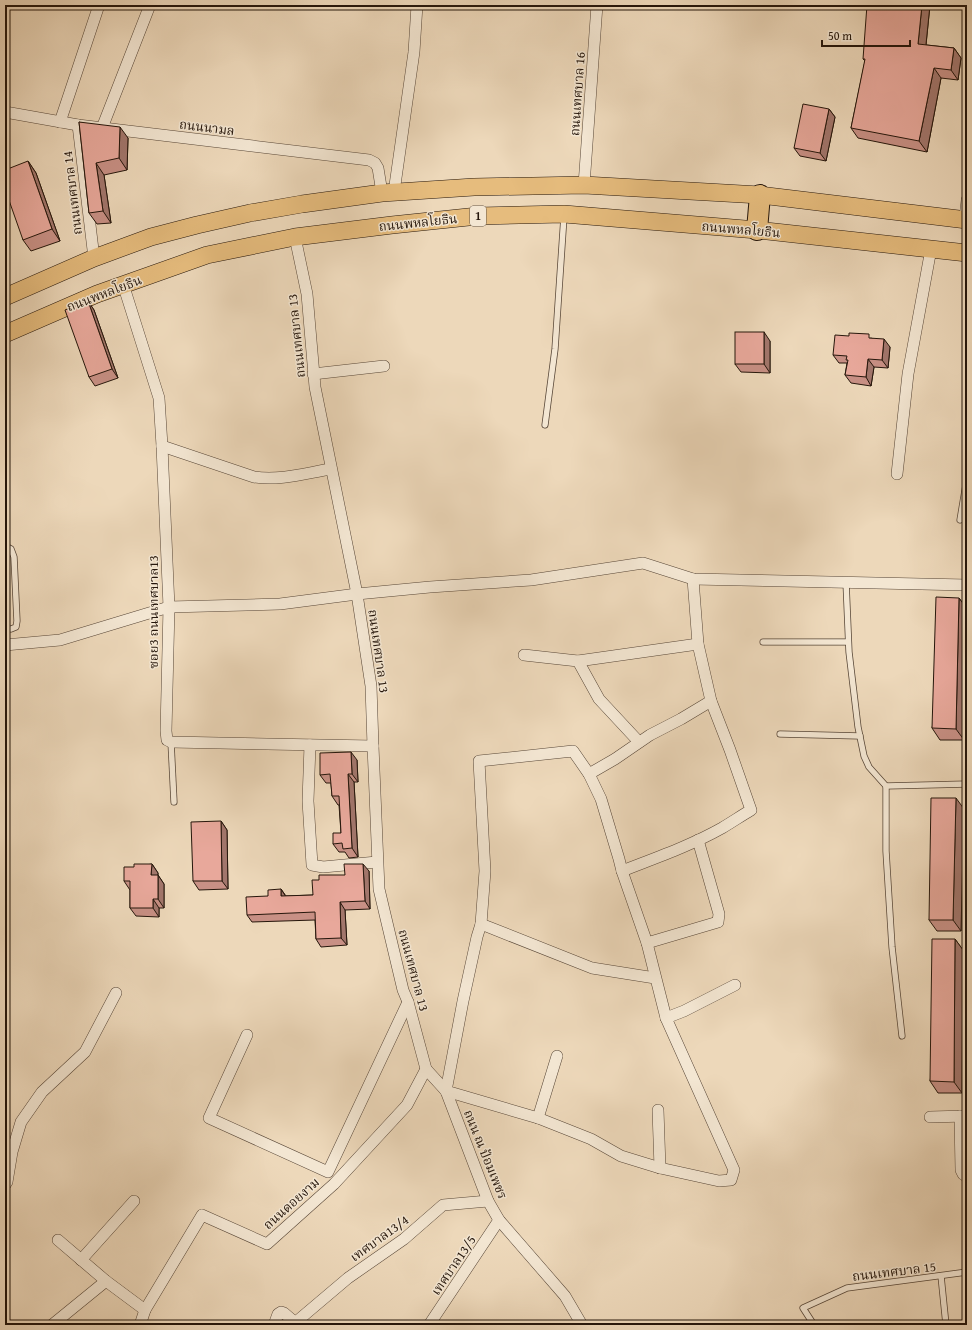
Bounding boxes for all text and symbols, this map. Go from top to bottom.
scale bar [822,22,910,48]
text: 50 m [828,27,852,44]
street label: ถนนเทศบาล 16 [565,51,590,137]
street label: ถนนนามล [178,115,236,140]
street label: ถนนเทศบาล 14 [58,150,87,236]
road number: 1 [470,206,486,226]
street label: ถนนพหลโยธิน [378,209,459,236]
street label: ถนนพหลโยธิน [701,217,782,242]
street label: ถนนพหลโยธิน [64,270,145,317]
street label: ถนนเทศบาล 13 [283,293,310,379]
street label: ซอย3 ถนนเทศบาล13 [144,555,163,669]
street label: ถนนเทศบาล 13 [363,608,394,694]
street label: ถนนเทศบาล 13 [393,927,434,1013]
street label: ถนน ณ ป้อมเพชร [459,1107,512,1202]
street label: ถนนดอยงาม [259,1173,324,1234]
street label: เทศบาล13/4 [346,1211,413,1266]
street label: เทศบาล13/5 [426,1232,480,1299]
street label: ถนนเทศบาล 15 [851,1257,937,1286]

